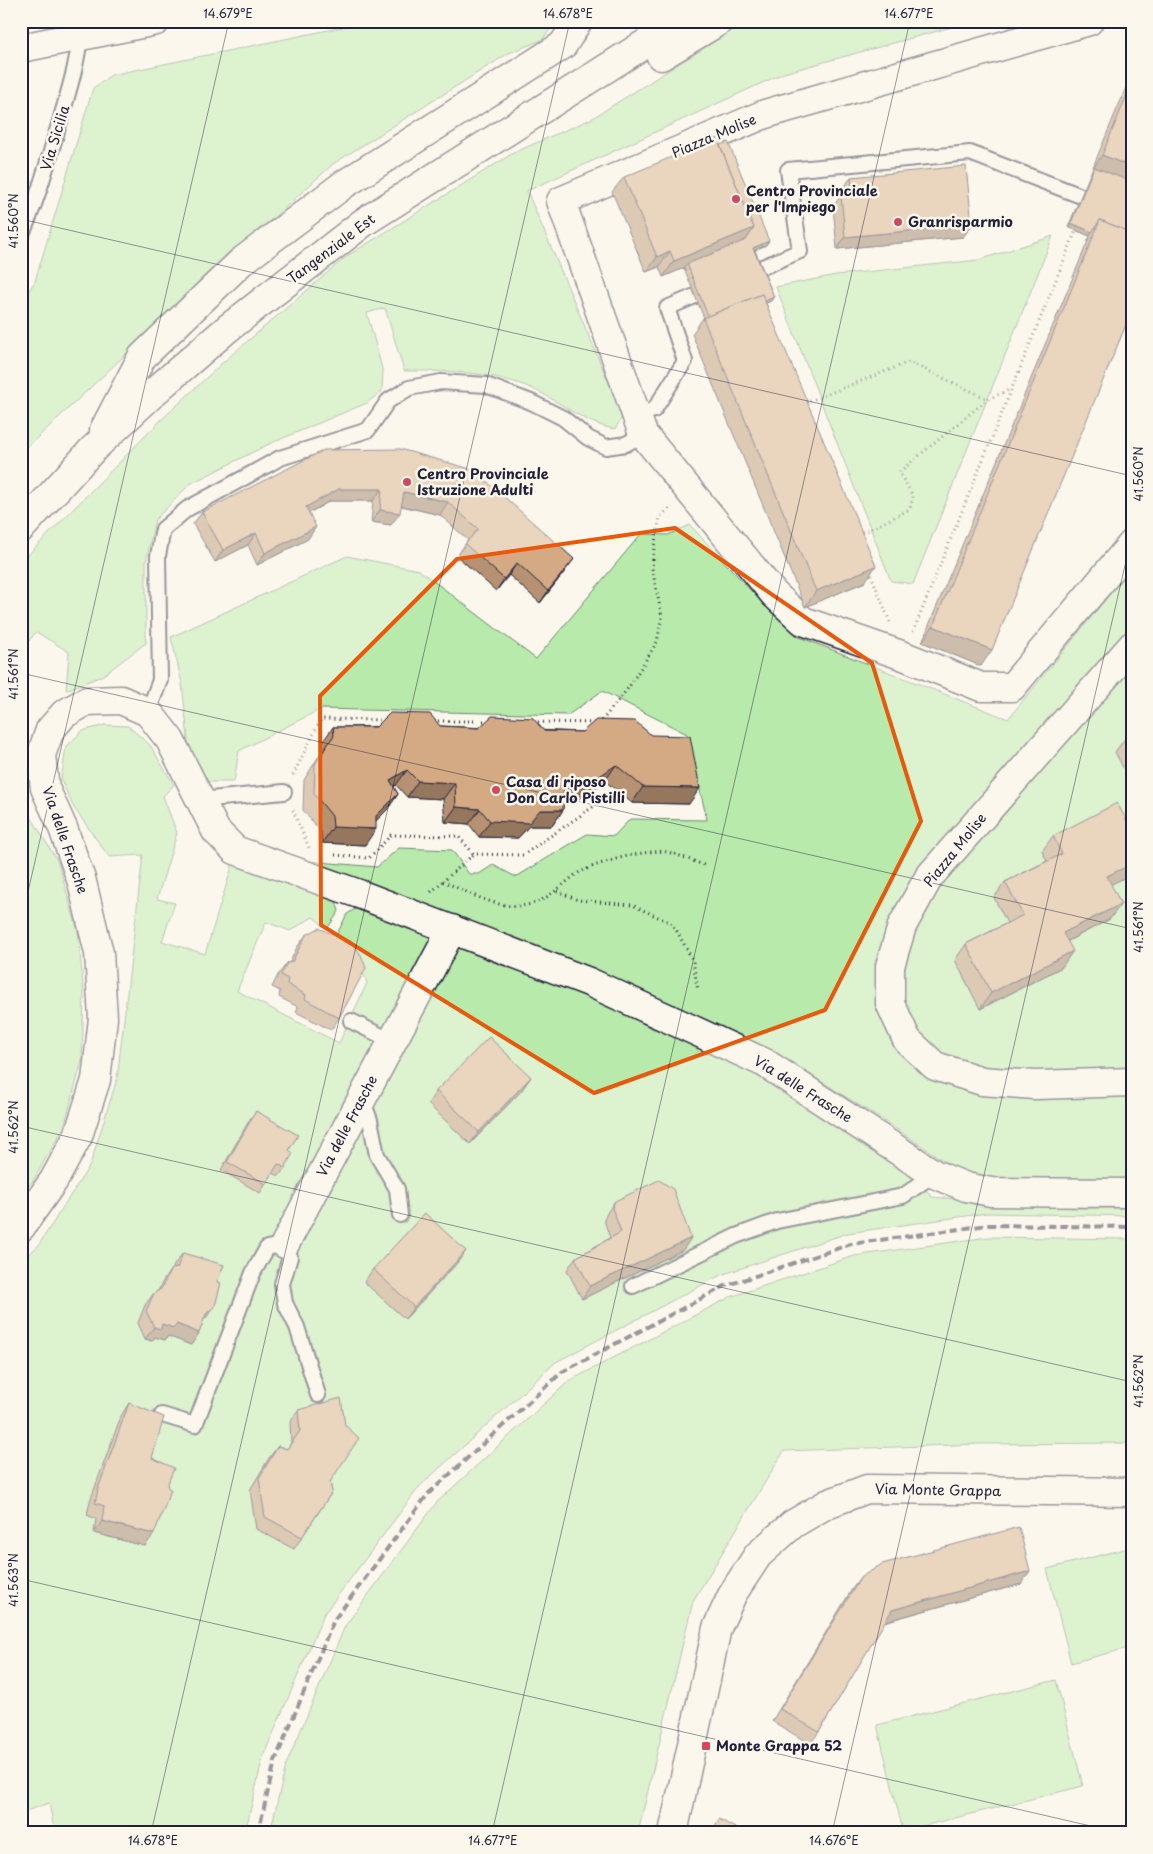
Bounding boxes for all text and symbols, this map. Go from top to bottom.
text: 14.679°E [203,4,253,22]
text: 14.678°E [543,4,593,22]
text: 14.677°E [884,4,934,22]
street label: Via Sicilia [35,102,75,173]
street label: Piazza Molise [668,108,759,163]
place label: Centro Provinciale per l'Impiego [746,180,878,217]
text: 41.560°N [4,193,22,249]
marker: Centro Provinciale per l'Impiego [730,193,742,205]
street label: Tangenziale Est [282,208,379,289]
place label: Granrisparmio [908,211,1013,232]
marker: Granrisparmio [892,216,904,228]
text: 41.560°N [1129,446,1147,502]
place label: Centro Provinciale Istruzione Adulti [417,463,549,500]
marker: Centro Provinciale Istruzione Adulti [401,476,413,488]
text: 41.561°N [4,648,22,700]
place label: Casa di riposo Don Carlo Pistilli [506,771,625,808]
street label: Via delle Frasche [37,783,94,896]
marker: Casa di riposo Don Carlo Pistilli [490,784,502,796]
street label: Piazza Molise [918,808,991,891]
text: 41.561°N [1129,901,1147,953]
street label: Via delle Frasche [750,1050,857,1127]
street label: Via delle Frasche [311,1071,382,1180]
text: 41.562°N [4,1100,22,1154]
text: 41.562°N [1129,1354,1147,1408]
street label: Via Monte Grappa [875,1478,1002,1501]
text: 41.563°N [4,1553,22,1607]
place label: Monte Grappa 52 [716,1735,842,1756]
marker: Monte Grappa 52 [700,1740,712,1752]
text: 14.678°E [128,1831,178,1849]
text: 14.677°E [468,1831,518,1849]
text: 14.676°E [809,1831,859,1849]

